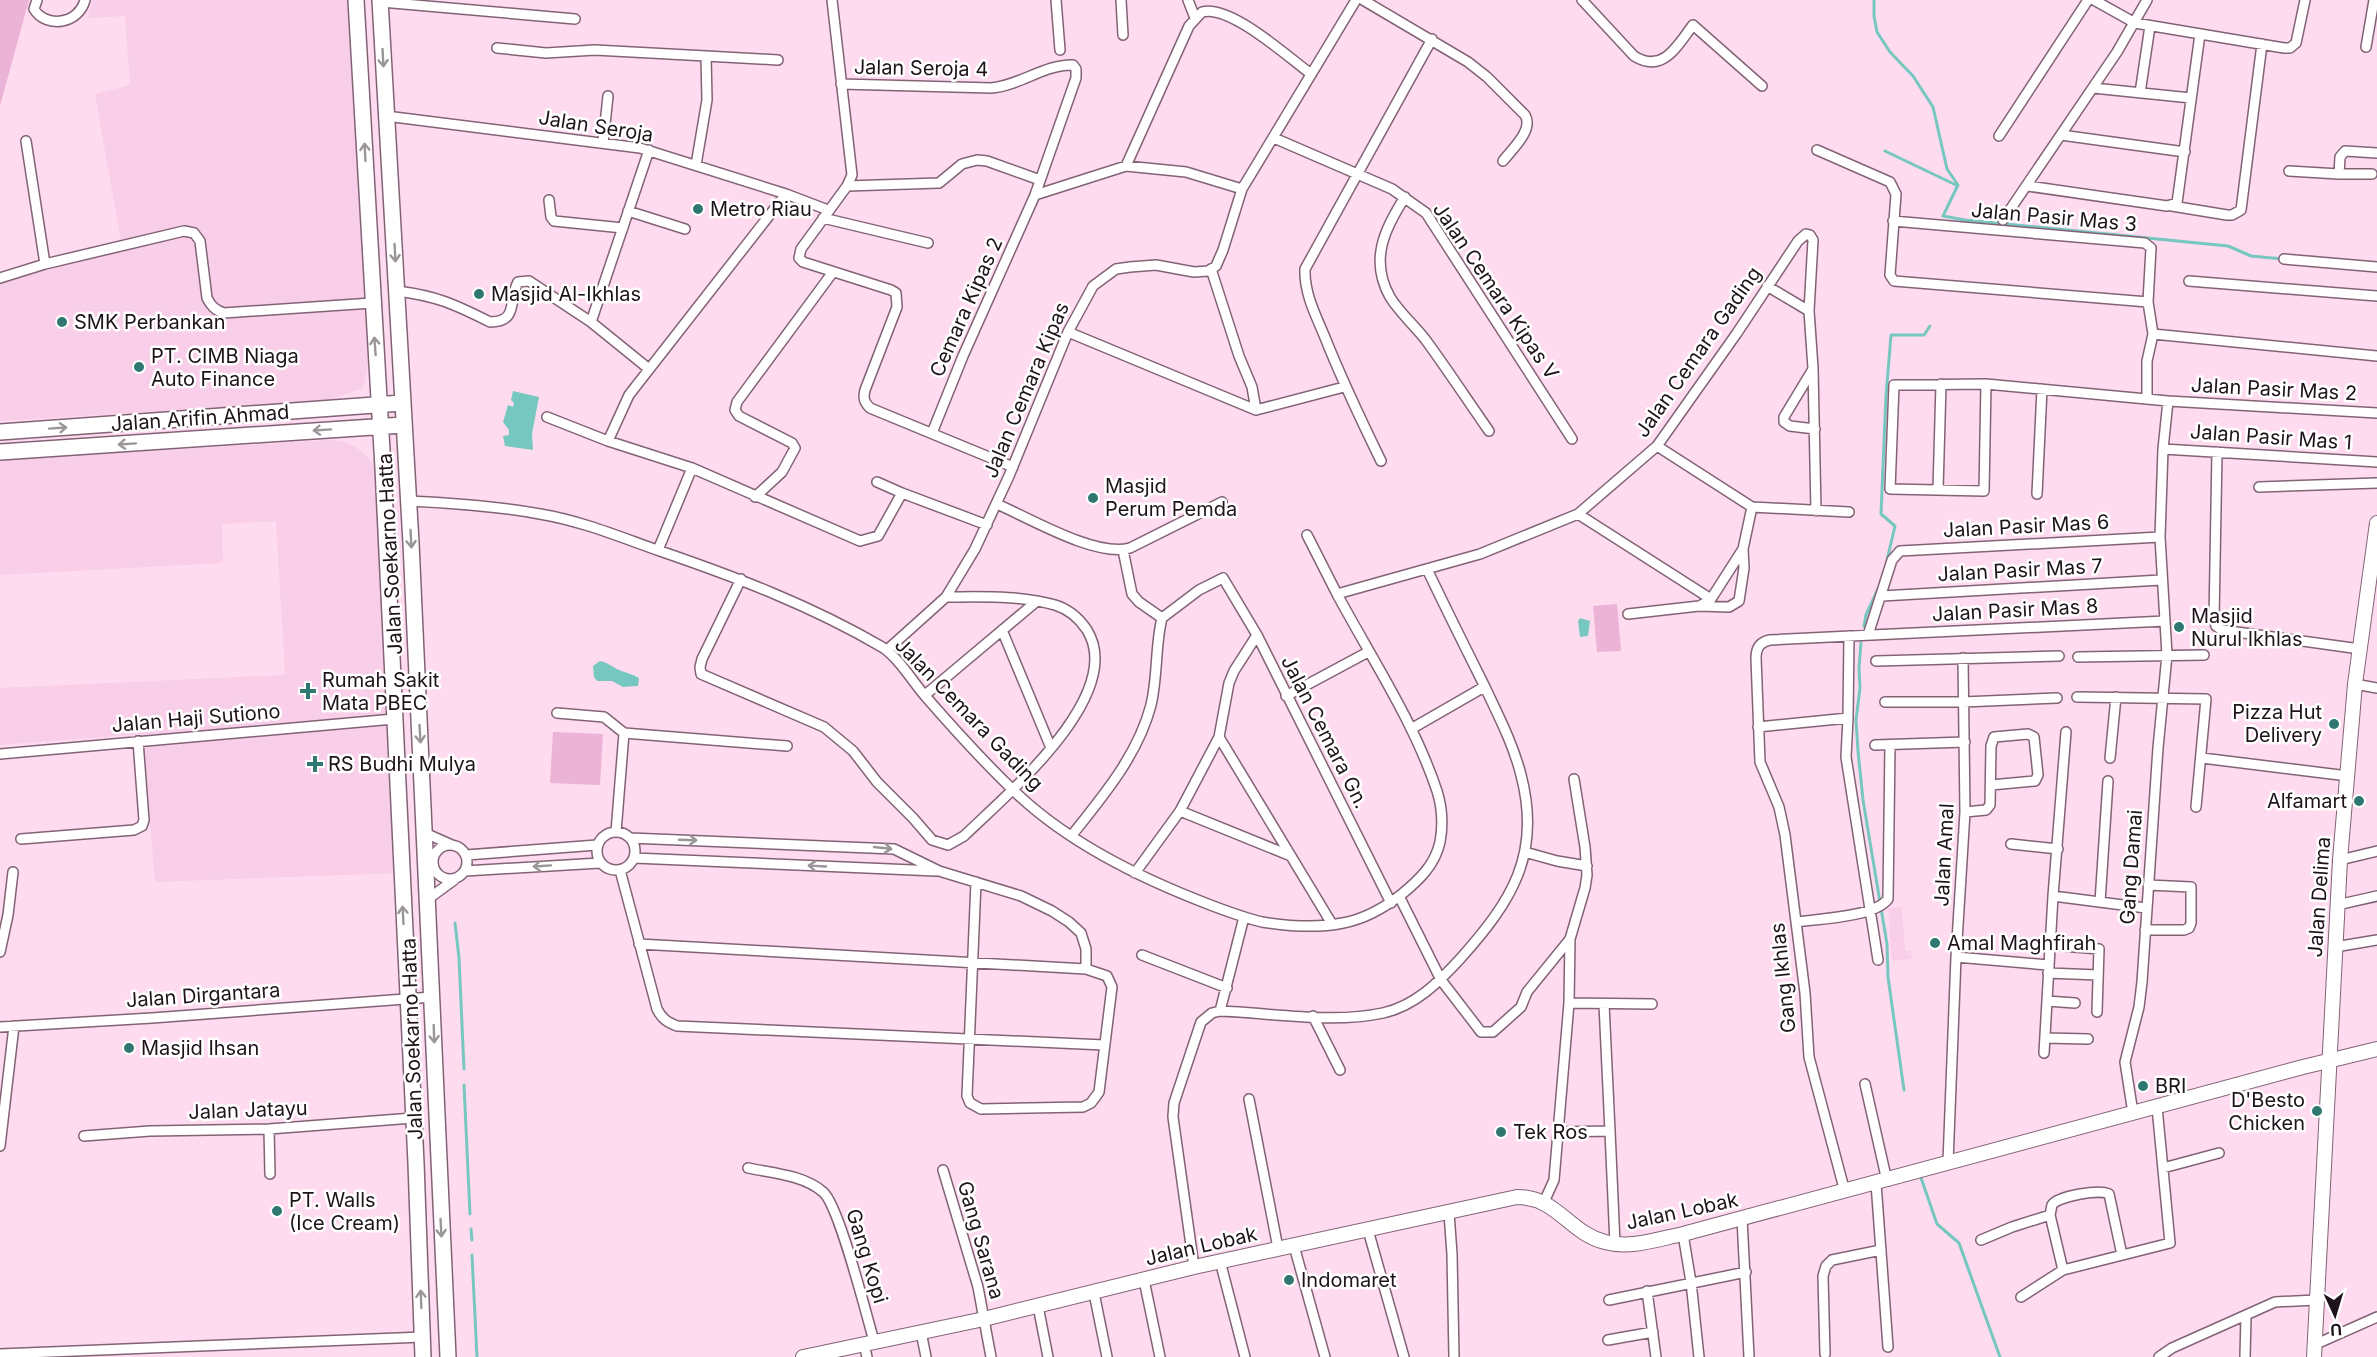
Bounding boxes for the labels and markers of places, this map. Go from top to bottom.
place label: Metro Riau [710,197,812,221]
marker: Metro Riau [691,202,705,216]
place label: Masjid Al-Ikhlas [491,282,641,306]
marker: Masjid Al-Ikhlas [472,287,486,301]
place label: SMK Perbankan [74,310,226,334]
marker: SMK Perbankan [55,315,69,329]
place label: PT. CIMB Niaga Auto Finance [151,344,299,391]
marker: PT. CIMB Niaga Auto Finance [132,360,146,374]
place label: Masjid Perum Pemda [1105,474,1237,521]
marker: Masjid Perum Pemda [1086,491,1100,505]
place label: Masjid Nurul Ikhlas [2191,604,2303,651]
marker: Masjid Nurul Ikhlas [2172,620,2186,634]
place label: Rumah Sakit Mata PBEC [322,668,440,715]
marker: Rumah Sakit Mata PBEC [299,682,317,700]
place label: Pizza Hut Delivery [2232,700,2322,747]
marker: Pizza Hut Delivery [2327,717,2341,731]
place label: RS Budhi Mulya [328,752,476,776]
marker: RS Budhi Mulya [306,755,324,773]
place label: Alfamart [2267,789,2347,813]
marker: Alfamart [2352,794,2366,808]
place label: Amal Maghfirah [1947,931,2096,955]
marker: Amal Maghfirah [1928,936,1942,950]
place label: Masjid Ihsan [141,1036,259,1060]
marker: Masjid Ihsan [122,1041,136,1055]
place label: BRI [2155,1074,2186,1098]
marker: BRI [2136,1079,2150,1093]
place label: D'Besto Chicken [2228,1088,2305,1135]
marker: D'Besto Chicken [2310,1104,2324,1118]
place label: Tek Ros [1513,1120,1588,1144]
marker: Tek Ros [1494,1125,1508,1139]
place label: PT. Walls (Ice Cream) [289,1188,400,1235]
marker: PT. Walls (Ice Cream) [270,1204,284,1218]
place label: Indomaret [1301,1268,1397,1292]
marker: Indomaret [1282,1273,1296,1287]

